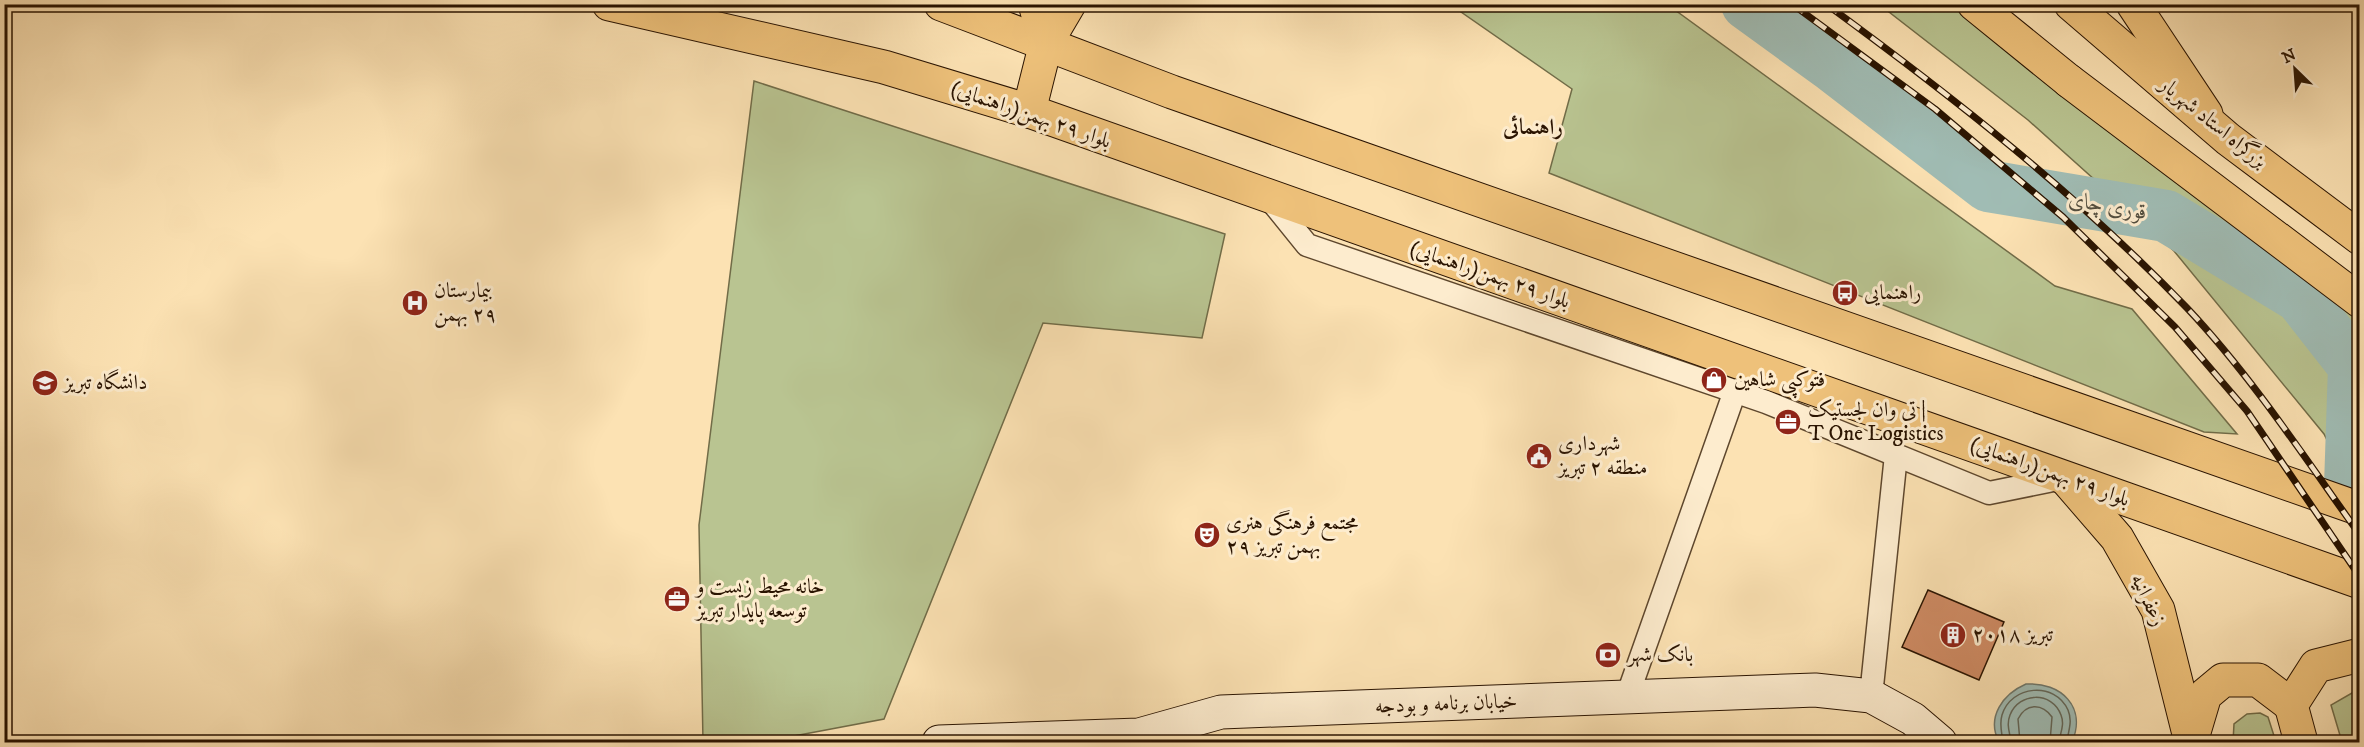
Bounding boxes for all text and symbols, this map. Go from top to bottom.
north arrow [2265,39,2325,99]
text: N [2279,44,2299,68]
street label: بزرگراه استاد شهریار [2152,69,2274,174]
street label: بلوار ٢٩ بهمن(راهنمایی) [947,75,1115,155]
district label: راهنمائی [1502,114,1563,141]
water label: قوری چای [2066,186,2150,227]
street label: بلوار ٢٩ بهمن(راهنمایی) [1406,235,1574,315]
place label: بیمارستان ٢٩ بهمن [434,278,497,328]
bus stop icon: راهنمایی [1830,278,1860,308]
place label: راهنمایی [1864,280,1922,306]
hospital icon: بیمارستان ٢٩ بهمن [400,288,430,318]
shop icon: فتوکپی شاهین [1699,365,1729,395]
place label: فتوکپی شاهین [1734,367,1825,399]
school or university icon: دانشگاه تبریز [30,368,60,398]
place label: دانشگاه تبریز [62,369,147,396]
place label: تی وان لجستیک | T One Logistics [1808,397,1944,447]
office icon: تی وان لجستیک | T One Logistics [1773,407,1803,437]
place label: شهرداری منطقه ۲ تبریز [1556,431,1647,481]
street label: بلوار ٢٩ بهمن(راهنمایی) [1967,431,2133,513]
public building icon: شهرداری منطقه ۲ تبریز [1524,441,1554,471]
place label: مجتمع فرهنگی هنری ۲۹ بهمن تبریز [1226,509,1358,560]
theatre icon: مجتمع فرهنگی هنری ۲۹ بهمن تبریز [1192,520,1222,550]
street label: زعفرانیه [2125,569,2171,631]
place label: خانه محیط زیست و توسعه پایدار تبریز [694,574,825,625]
office icon: خانه محیط زیست و توسعه پایدار تبریز [662,584,692,614]
building icon: تبریز ۲۰۱۸ [1938,620,1968,650]
place label: تبریز ۲۰۱۸ [1972,622,2054,648]
bank icon: بانک شهر [1593,640,1623,670]
place label: بانک شهر [1626,642,1693,668]
street label: خیابان برنامه و بودجه [1374,689,1518,719]

